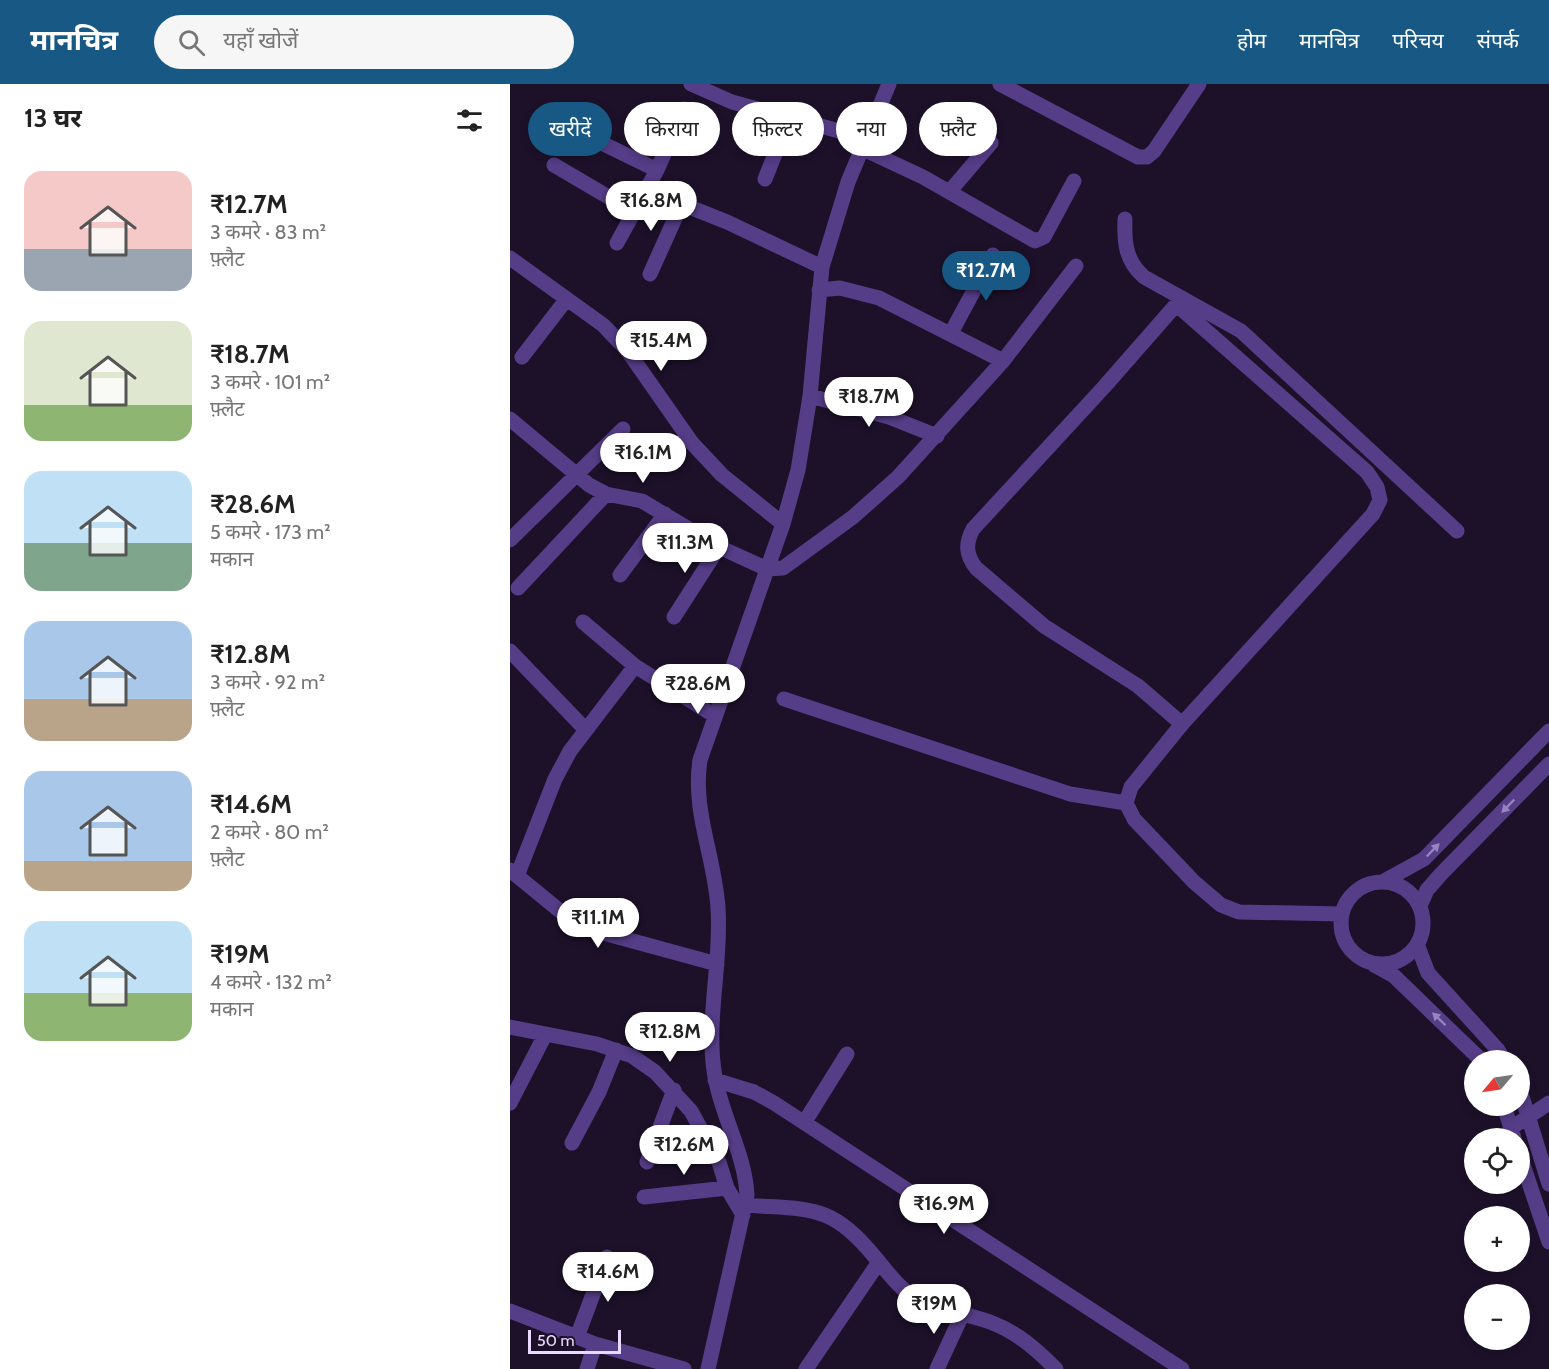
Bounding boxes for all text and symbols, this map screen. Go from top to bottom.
search box [154,15,574,69]
text: मानचित्र [30,23,118,57]
icon: search [175,26,208,59]
text: यहाँ खोजें [223,27,298,54]
text: होम [1237,28,1266,53]
text: मानचित्र [1299,28,1359,53]
text: परिचय [1392,28,1444,53]
text: संपर्क [1477,28,1519,53]
text: 13 घर [24,102,82,134]
chip: खरीदें [528,102,612,156]
chip: किराया [624,102,720,156]
chip: फ़िल्टर [732,102,824,156]
chip: नया [836,102,907,156]
chip: फ़्लैट [919,102,997,156]
icon: filters [453,104,486,137]
pin: ₹16.8M [602,181,700,232]
text: ₹12.7M [210,188,288,220]
text: ₹16.8M [620,188,682,212]
icon: home [72,195,144,267]
text: 3 कमरे · 83 m² [210,220,326,244]
text: फ़्लैट [210,247,245,271]
pin: ₹12.7M [937,251,1035,302]
text: ₹12.7M [956,258,1016,282]
pin: ₹15.4M [612,321,710,372]
text: ₹15.4M [630,328,692,352]
text: ₹18.7M [210,338,290,370]
icon: home [72,345,144,417]
text: 3 कमरे · 101 m² [210,370,330,394]
pin: ₹18.7M [820,377,918,428]
text: ₹18.7M [838,384,900,408]
text: फ़्लैट [210,397,245,421]
pin: ₹16.1M [594,433,692,484]
text: ₹16.1M [614,440,672,464]
text: ₹28.6M [210,488,296,520]
icon: home [72,495,144,567]
text: 5 कमरे · 173 m² [210,520,331,544]
pin: ₹11.3M [636,523,734,574]
text: ₹11.3M [656,530,714,554]
text: मकान [210,547,254,571]
text: ₹12.8M [210,638,291,670]
icon: home [72,645,144,717]
pin: ₹28.6M [649,664,747,715]
text: 3 कमरे · 92 m² [210,670,325,694]
text: ₹28.6M [665,671,731,695]
text: फ़्लैट [210,697,245,721]
text: ₹14.6M [210,788,292,820]
icon: home [72,795,144,867]
one-way arrow [1501,798,1515,813]
text: 2 कमरे · 80 m² [210,820,329,844]
one-way arrow [1426,842,1440,857]
text: फ़्लैट [210,847,245,871]
pin: ₹11.1M [549,898,647,949]
text: ₹11.1M [571,905,625,929]
text: ₹19M [210,938,270,970]
icon: home [72,945,144,1017]
text: 4 कमरे · 132 m² [210,970,332,994]
text: मकान [210,997,254,1021]
pin: ₹12.8M [621,1012,719,1063]
one-way arrow [1432,1012,1447,1026]
text: ₹12.8M [639,1019,701,1043]
north arrow [1464,1050,1530,1116]
map controls [1464,1050,1530,1350]
pin: ₹12.6M [635,1125,733,1176]
button: locate [1464,1128,1530,1194]
text: ₹12.6M [653,1132,715,1156]
pin: ₹16.9M [895,1184,993,1235]
text: ₹16.9M [913,1191,975,1215]
button: + [1464,1206,1530,1272]
pin: ₹14.6M [559,1252,657,1303]
text: ₹14.6M [576,1259,640,1283]
pin: ₹19M [898,1284,970,1335]
button: − [1464,1284,1530,1350]
text: ₹19M [911,1291,957,1315]
scale bar [528,1327,621,1354]
text: 50 m [537,1331,574,1350]

